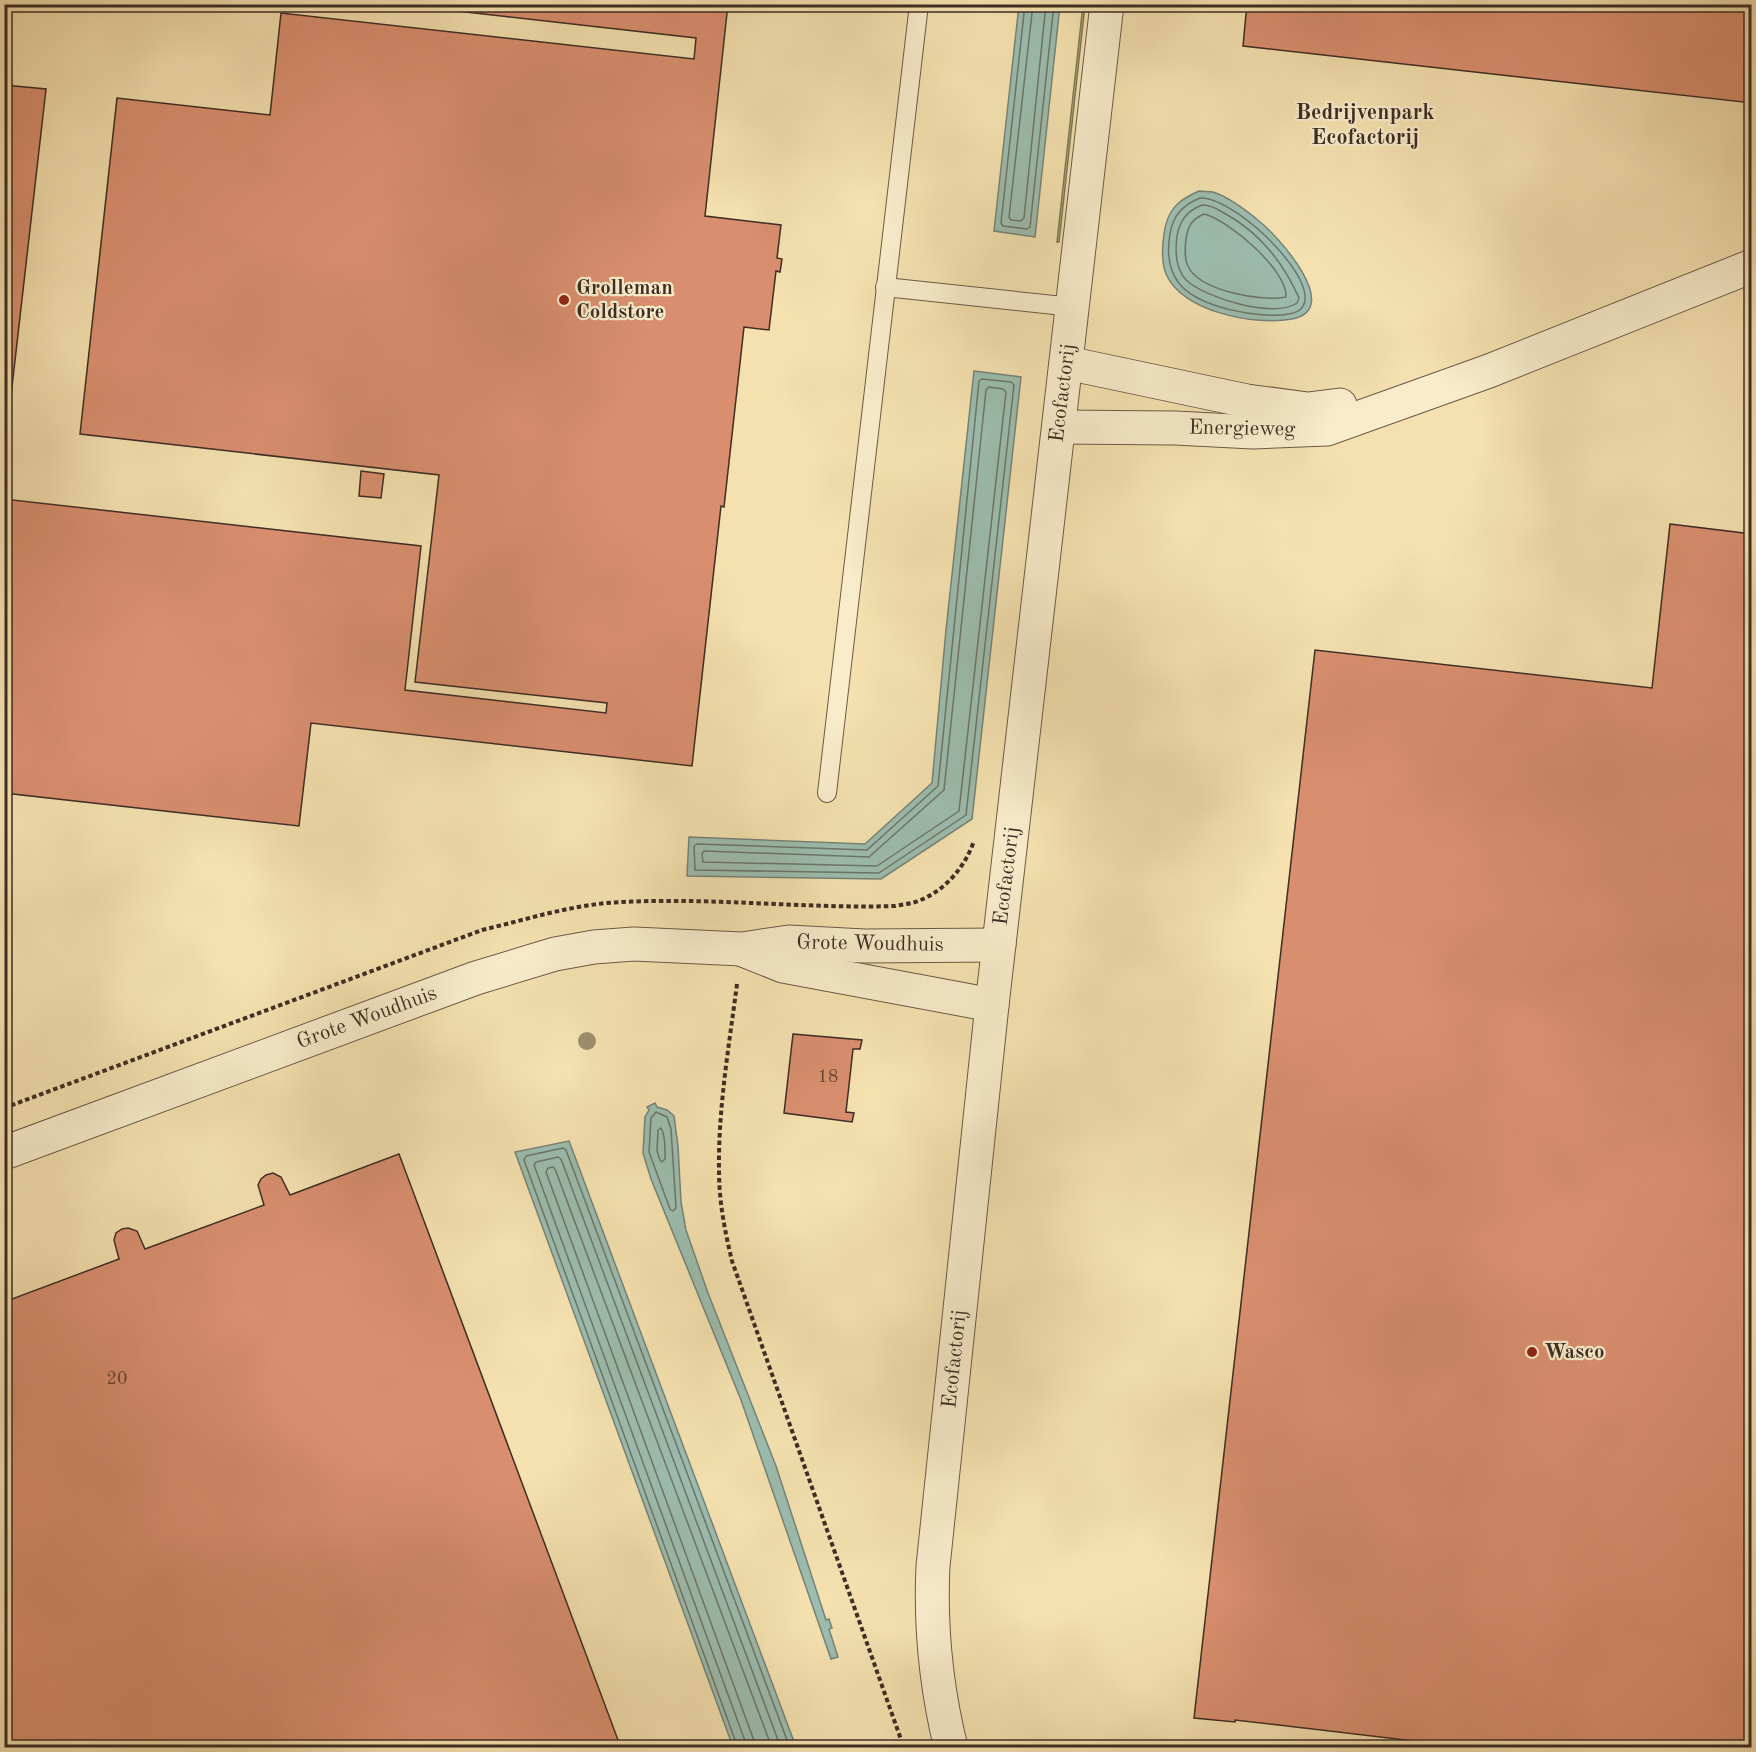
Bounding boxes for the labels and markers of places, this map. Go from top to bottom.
place label: Grolleman Coldstore [576,278,673,323]
marker: Grolleman Coldstore [557,293,571,307]
place label: Wasco [1544,1342,1605,1363]
marker: Wasco [1525,1345,1539,1359]

